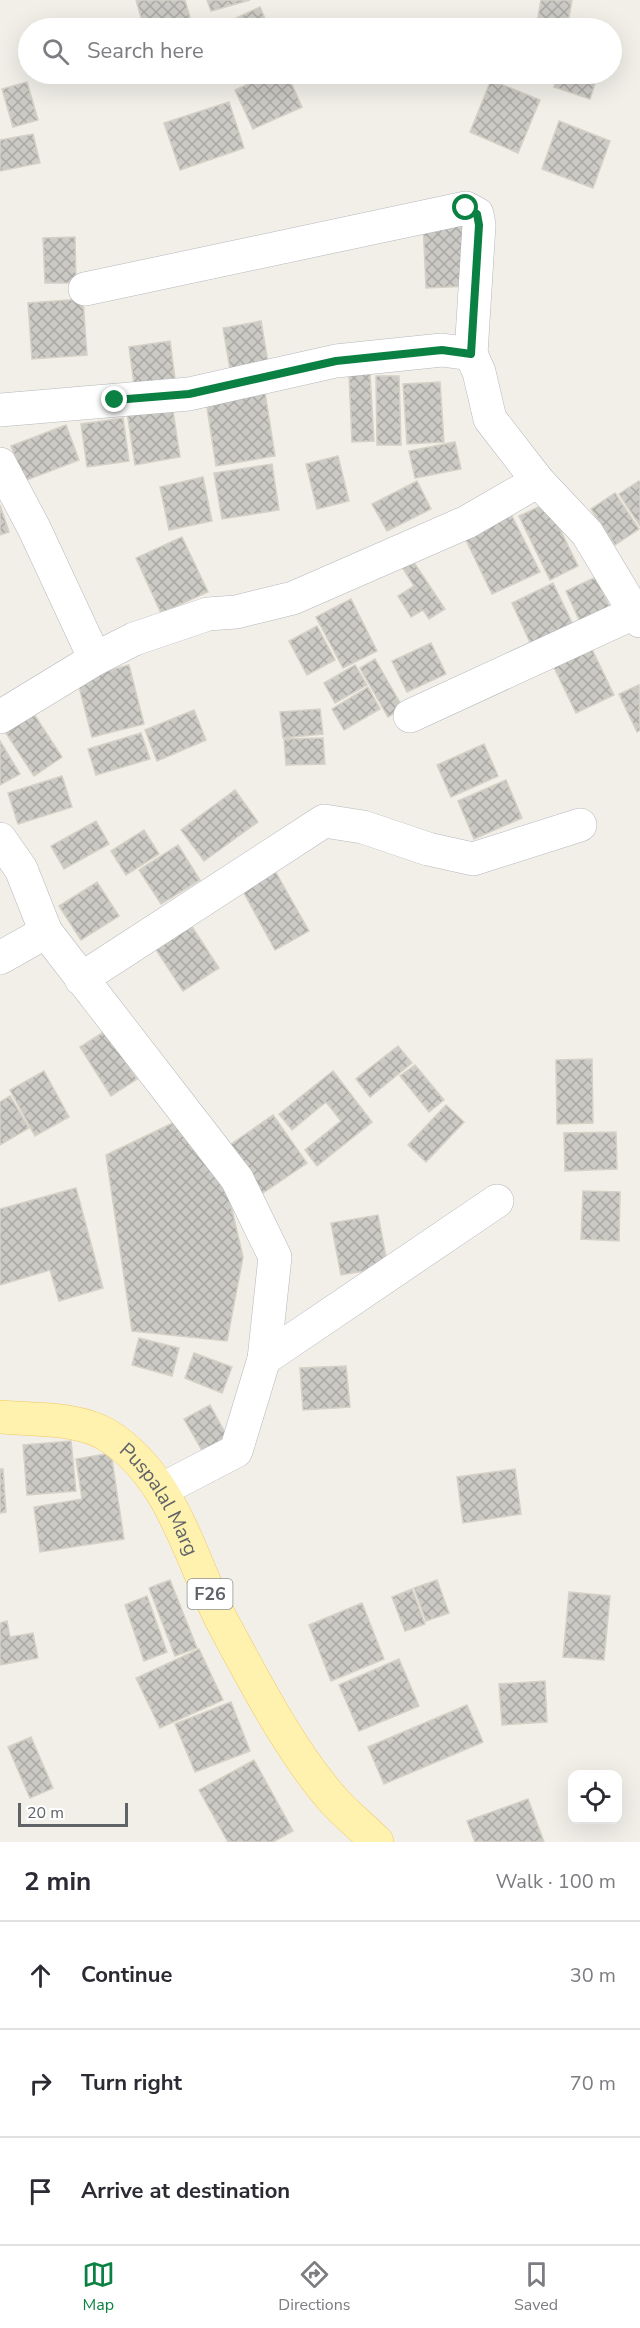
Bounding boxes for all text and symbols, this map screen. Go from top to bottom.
search box [18,18,622,84]
icon: search [39,35,72,68]
text: Search here [87,36,204,66]
route start [452,194,478,220]
route end [101,386,127,412]
street label: Puspalal Marg [114,1437,205,1560]
road number: F26 [188,1579,232,1609]
map controls [568,1770,622,1824]
button: locate [568,1770,622,1824]
scale bar [18,1800,128,1828]
text: 20 m [27,1802,64,1824]
text: 2 min [24,1864,91,1899]
text: Walk · 100 m [496,1868,616,1895]
icon: ahead [24,1959,57,1992]
text: Continue [81,1960,172,1990]
text: 30 m [570,1962,616,1989]
icon: right [24,2067,57,2100]
text: Turn right [81,2068,182,2098]
text: 70 m [570,2070,616,2097]
icon: arrive [24,2175,57,2208]
text: Arrive at destination [81,2176,290,2206]
tab: Map [82,2258,115,2316]
tab: Directions [278,2258,350,2316]
tab: Saved [514,2258,558,2316]

